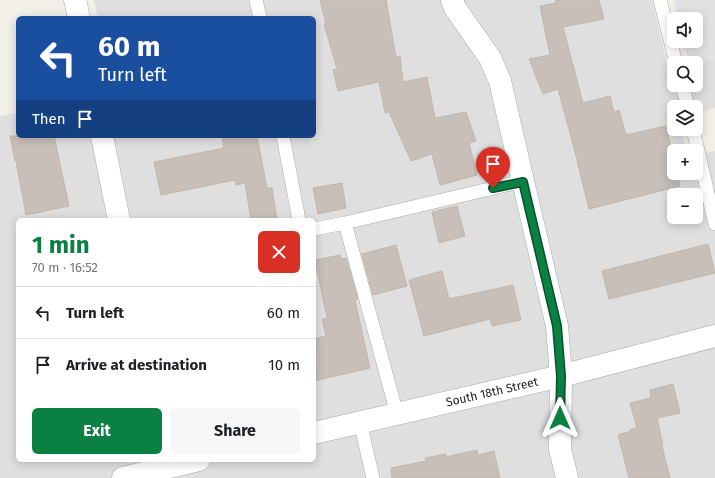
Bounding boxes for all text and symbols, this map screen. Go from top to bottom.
map controls [667,12,703,224]
button: sound [667,12,703,48]
text: 60 m [98,30,160,63]
icon: left [32,32,84,84]
button: search [667,56,703,92]
text: Turn left [98,64,167,86]
button: layers [667,100,703,136]
icon: arrive [74,108,96,130]
text: Then [32,110,66,128]
button: + [667,144,703,180]
pin [476,147,510,188]
icon: arrive [482,153,504,175]
button: − [667,188,703,224]
text: 1 min [32,231,90,259]
button: close [258,231,300,273]
text: 70 m · 16:52 [32,260,98,275]
icon: left [32,302,54,324]
text: Turn left [66,304,124,322]
text: 60 m [267,304,300,322]
icon: arrive [32,354,54,376]
text: Arrive at destination [66,356,207,374]
text: 10 m [268,356,300,374]
street label: South 18th Street [445,374,540,409]
position arrow [539,397,581,439]
button: Exit [32,408,162,454]
button: Share [170,408,300,454]

